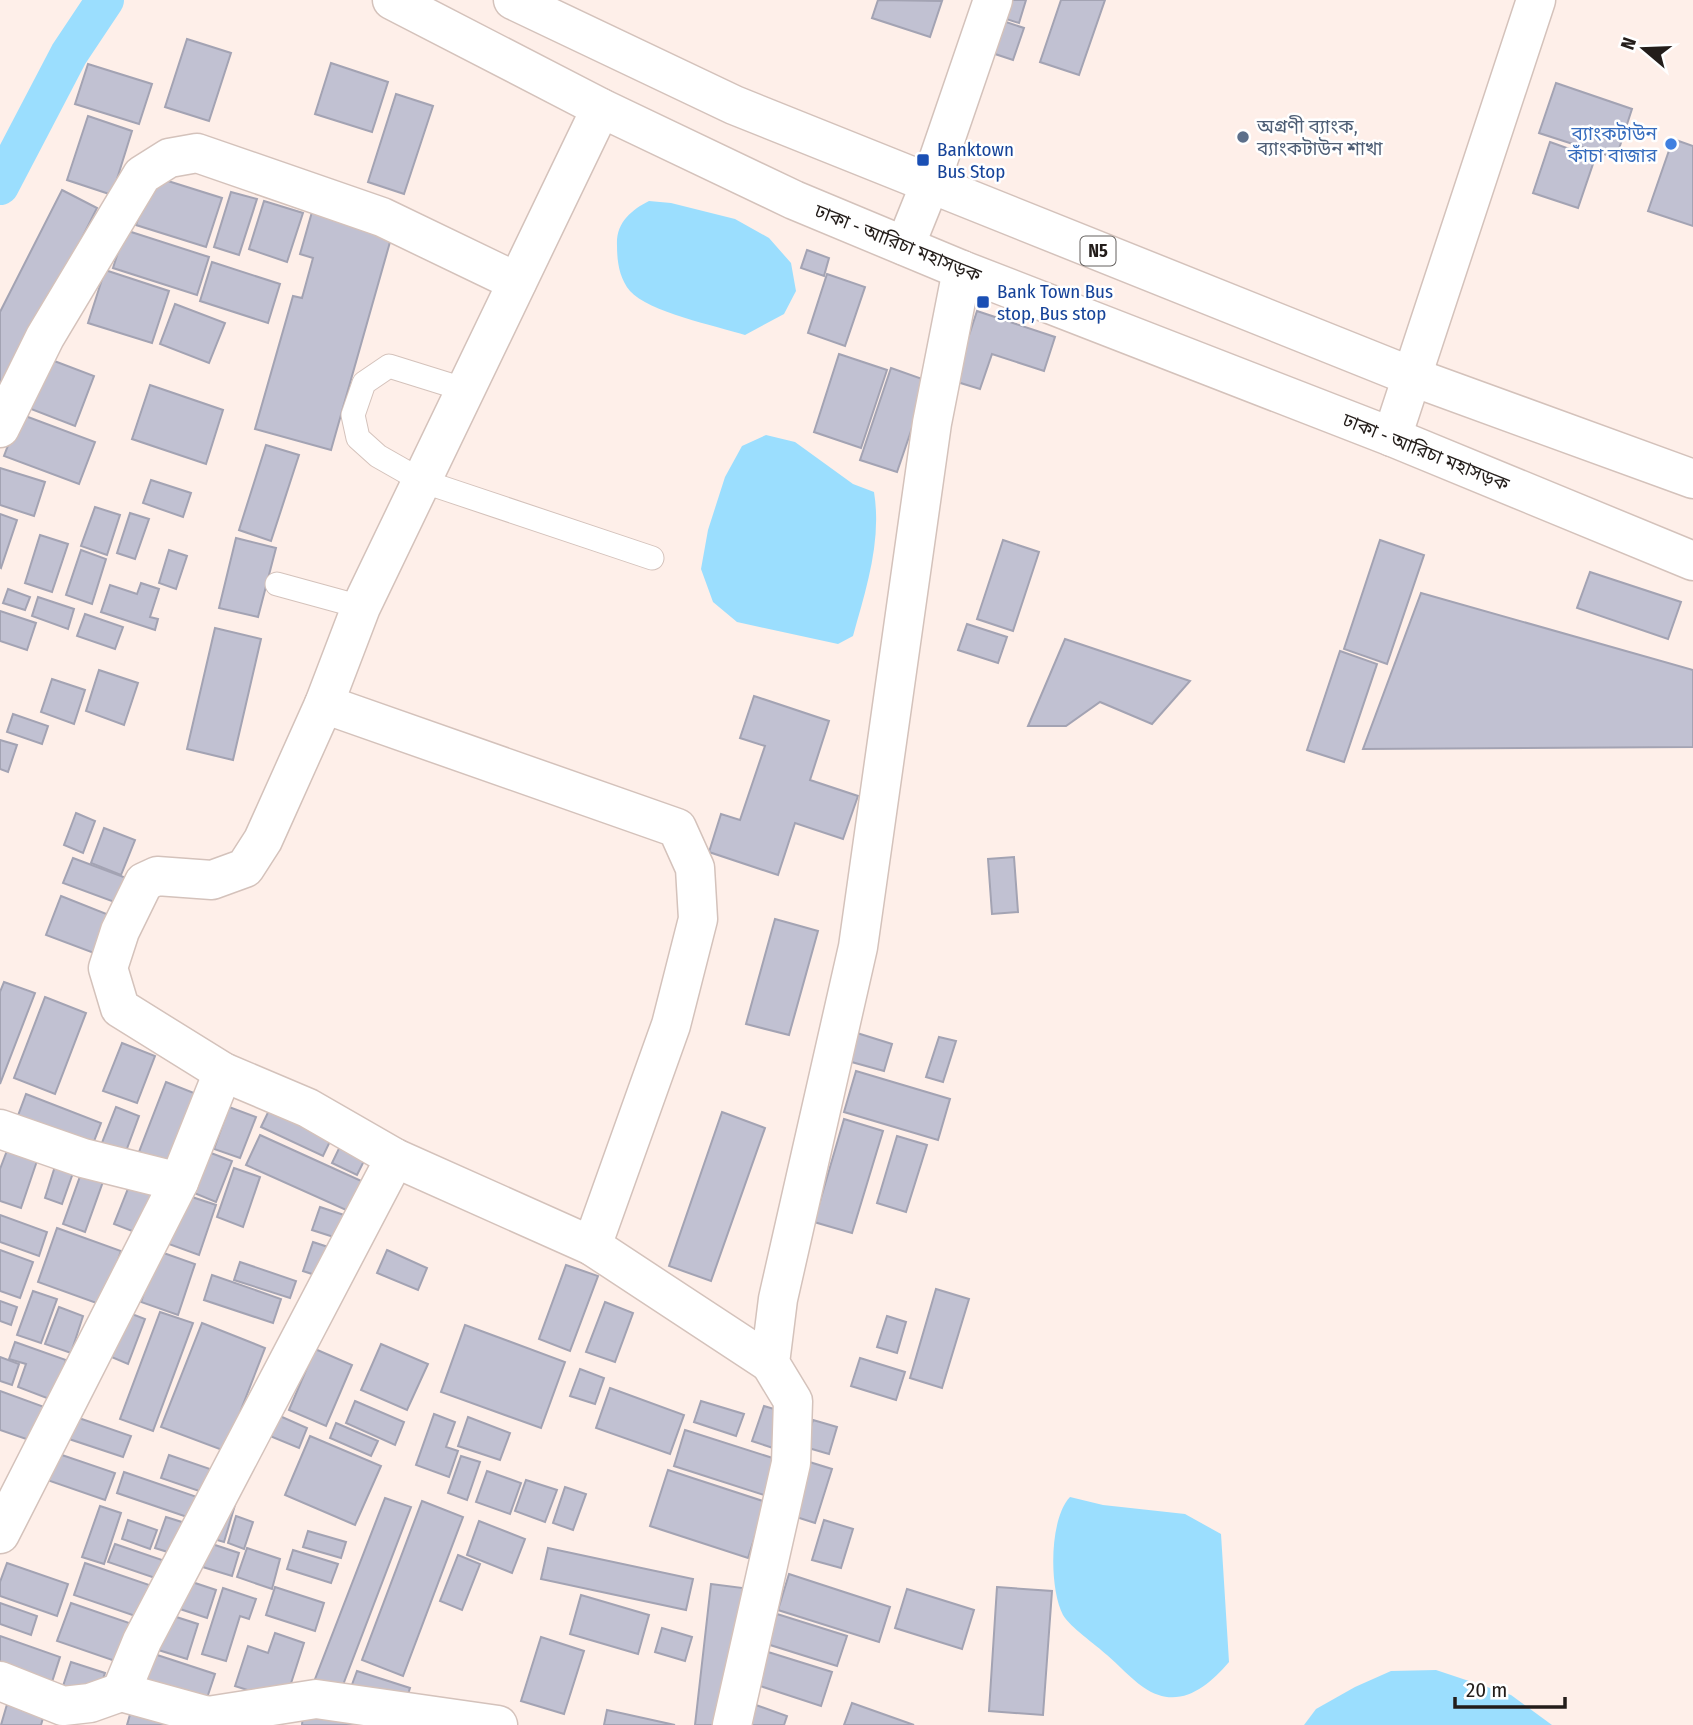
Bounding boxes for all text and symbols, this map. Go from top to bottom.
north arrow [1609,14,1679,84]
text: N [1616,34,1641,53]
place label: অগ্রণী ব্যাংক, ব্যাংকটাউন শাখা [1256,115,1384,160]
place label: ব্যাংকটাউন কাঁচা বাজার [1567,122,1658,167]
marker: অগ্রণী ব্যাংক, ব্যাংকটাউন শাখা [1235,129,1251,145]
marker: ব্যাংকটাউন কাঁচা বাজার [1663,136,1679,152]
place label: Banktown Bus Stop [937,138,1014,183]
marker: Banktown Bus Stop [915,152,931,168]
street label: ঢাকা - আরিচা মহাসড়ক [810,199,985,287]
road number: N5 [1080,236,1116,265]
place label: Bank Town Bus stop, Bus stop [997,280,1113,325]
marker: Bank Town Bus stop, Bus stop [975,294,991,310]
street label: ঢাকা - আরিচা মহাসড়ক [1338,408,1513,496]
scale bar [1455,1666,1565,1710]
text: 20 m [1466,1677,1507,1703]

